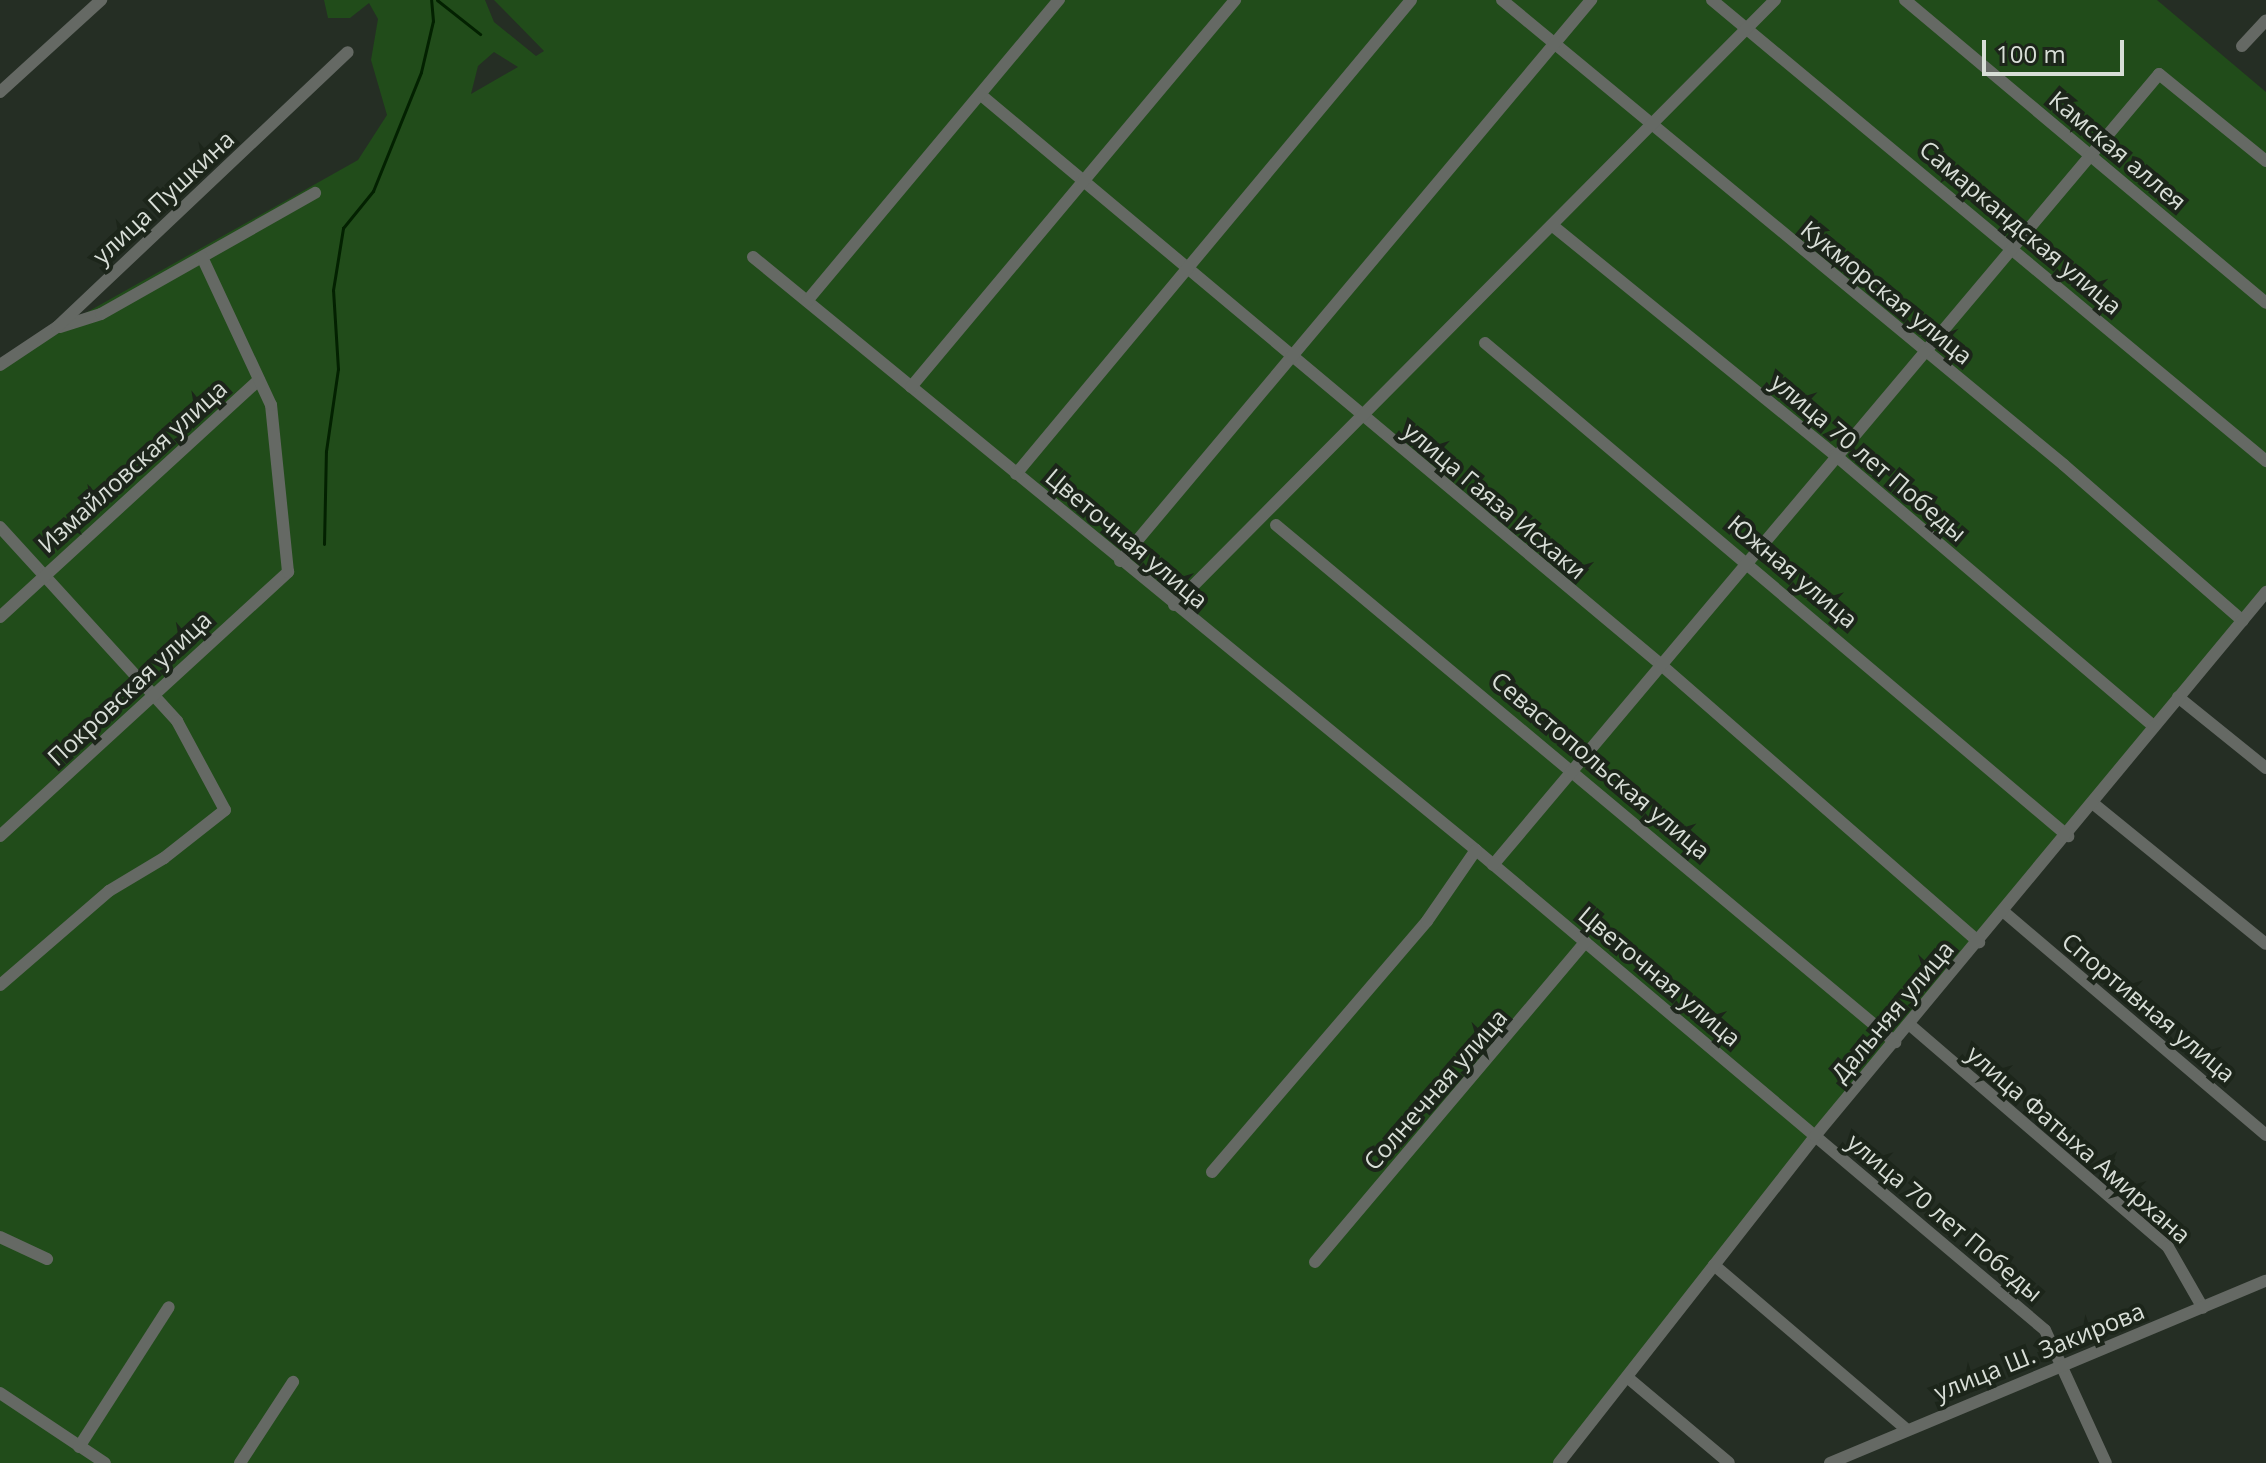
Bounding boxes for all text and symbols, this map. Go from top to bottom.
scale bar [1986,24,2128,74]
text: 100 m [1996,37,2066,70]
street label: Камская аллея [2044,84,2192,216]
street label: улица Пушкина [86,124,240,270]
street label: Самаркандская улица [1914,134,2128,320]
street label: Кукморская улица [1796,214,1978,370]
street label: улица 70 лет Победы [1766,367,1972,547]
street label: Измайловская улица [32,374,232,558]
street label: улица Гаяза Исхаки [1398,415,1592,585]
street label: Цветочная улица [1040,462,1214,614]
street label: Южная улица [1722,508,1864,634]
street label: Покровская улица [41,605,217,771]
street label: Севастопольская улица [1486,665,1716,865]
street label: Цветочная улица [1573,900,1747,1052]
street label: Спортивная улица [2057,926,2241,1088]
street label: Дальняя улица [1825,935,1959,1087]
street label: Солнечная улица [1357,1003,1513,1175]
street label: улица Фатыха Амирхана [1961,1039,2197,1249]
street label: улица 70 лет Победы [1842,1127,2048,1307]
street label: улица Ш. Закирова [1930,1296,2148,1406]

